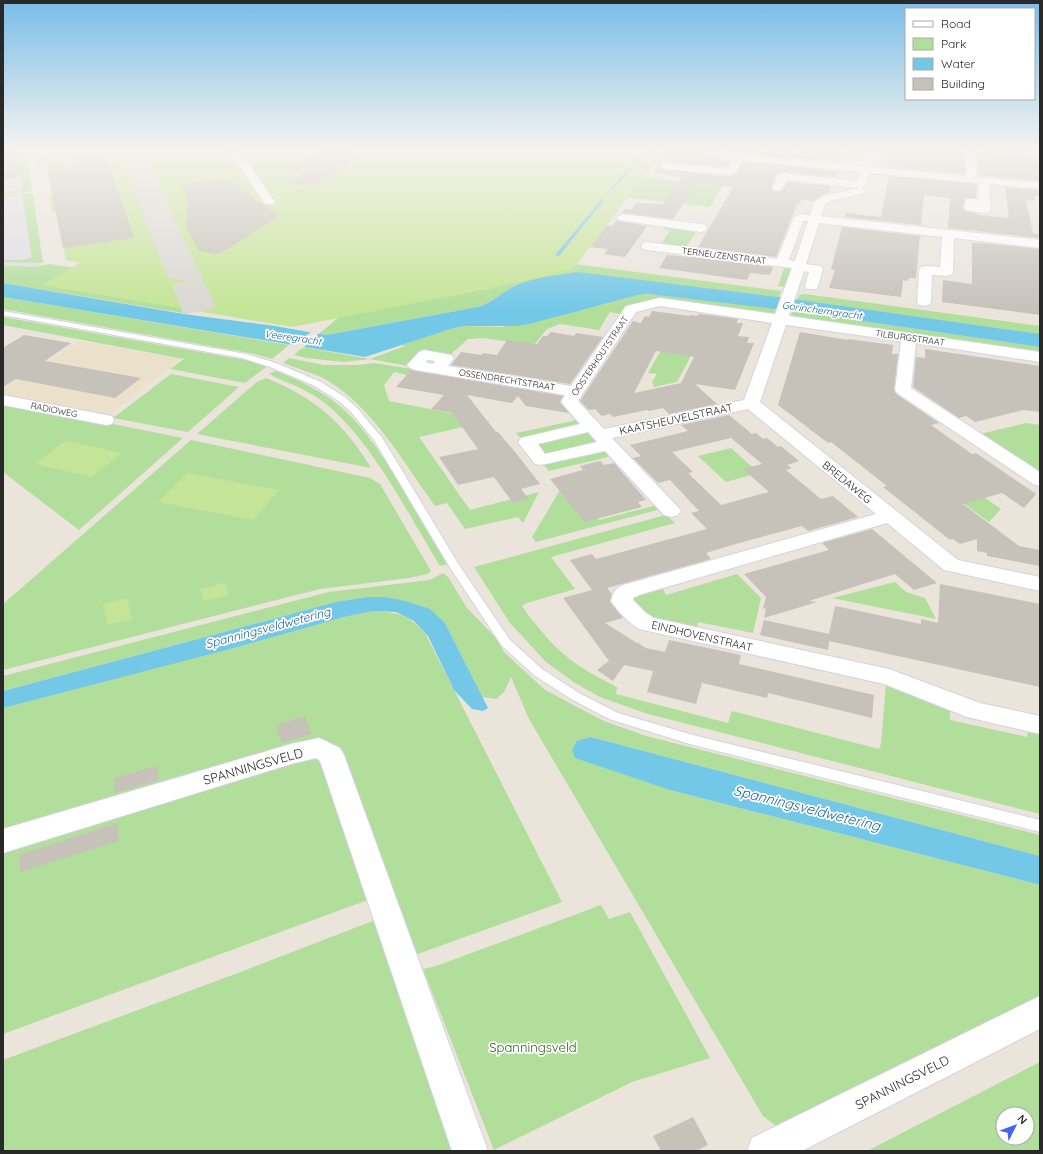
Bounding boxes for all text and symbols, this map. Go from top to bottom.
legend [905,8,1035,100]
text: Road [941,16,971,31]
text: Park [941,36,966,51]
text: Water [941,56,976,71]
text: Building [941,76,985,91]
street label: TERNEUZENSTRAAT [681,245,768,266]
water label: Gorinchemgracht [781,298,864,323]
street label: OOSTERHOUTSTRAAT [569,313,631,398]
water label: Veeregracht [264,327,324,348]
street label: TILBURGSTRAAT [875,327,946,348]
street label: OSSENDRECHTSTRAAT [458,366,557,393]
street label: RADIOWEG [30,400,78,419]
street label: KAATSHEUVELSTRAAT [618,400,734,438]
street label: BREDAWEG [819,458,875,506]
water label: Spanningsveldwetering [204,603,333,651]
street label: EINDHOVENSTRAAT [650,618,754,655]
street label: SPANNINGSVELD [201,744,305,788]
water label: Spanningsveldwetering [732,781,883,835]
park label: Spanningsveld [489,1039,577,1055]
street label: SPANNINGSVELD [852,1051,952,1113]
north arrow [995,1106,1035,1146]
text: N [1015,1112,1030,1127]

